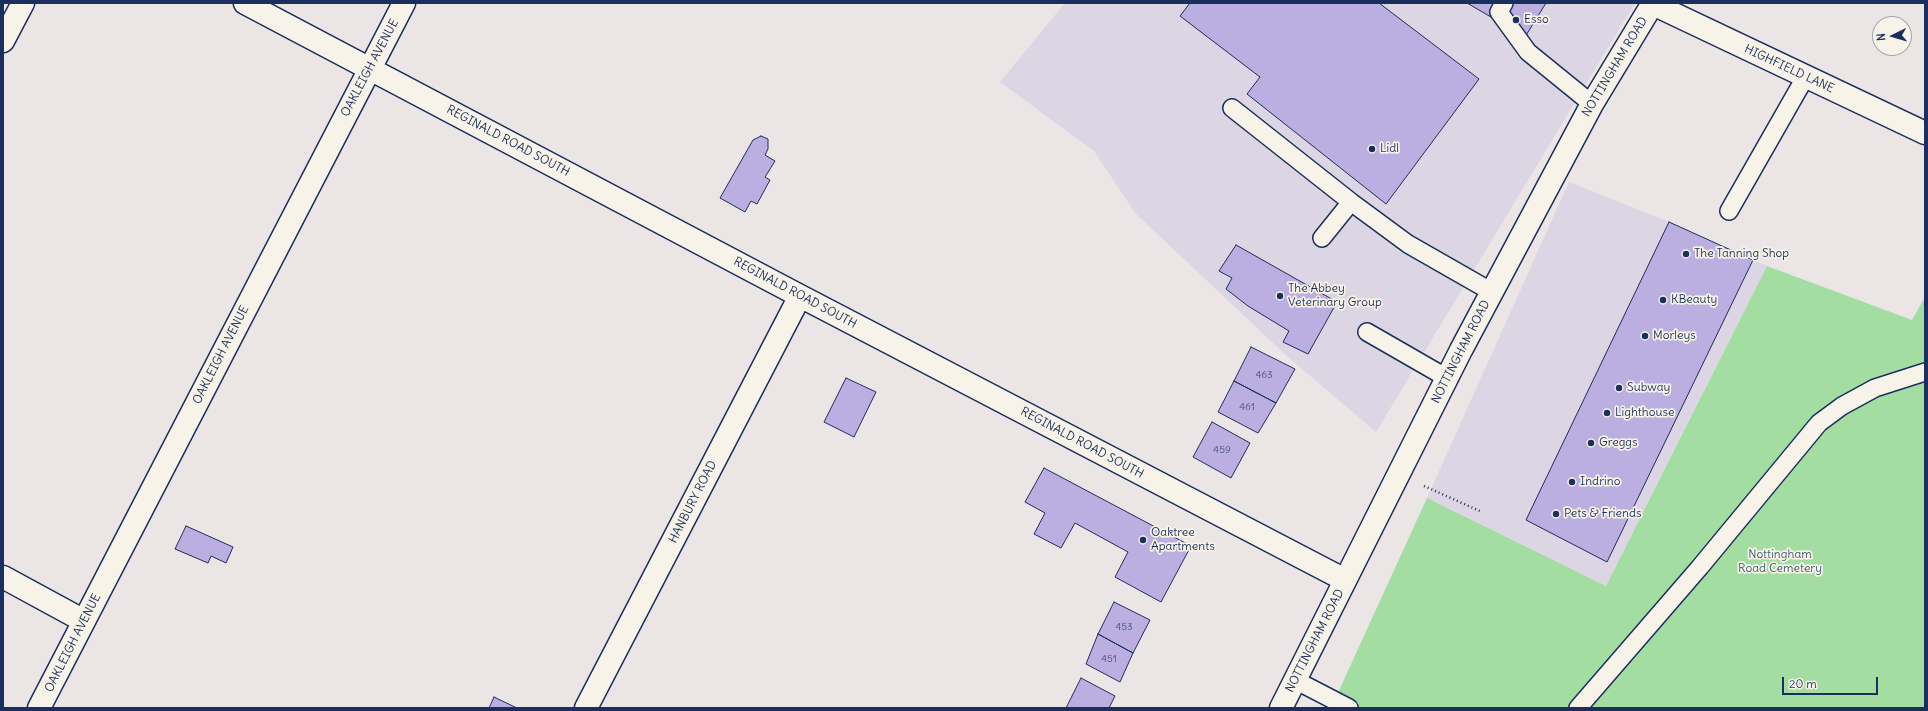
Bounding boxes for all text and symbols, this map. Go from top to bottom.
place label: Esso [1524,13,1549,27]
street label: NOTTINGHAM ROAD [1579,14,1651,120]
marker: Esso [1511,15,1521,25]
north arrow [1872,16,1912,56]
street label: OAKLEIGH AVENUE [338,17,402,119]
text: N [1874,33,1888,41]
street label: HIGHFIELD LANE [1742,42,1836,96]
street label: REGINALD ROAD SOUTH [444,102,572,180]
place label: Lidl [1380,142,1399,156]
marker: Lidl [1367,144,1377,154]
place label: The Tanning Shop [1694,247,1789,261]
marker: The Tanning Shop [1681,249,1691,259]
street label: REGINALD ROAD SOUTH [731,254,859,332]
place label: The Abbey Veterinary Group [1288,282,1382,310]
marker: The Abbey Veterinary Group [1275,291,1285,301]
place label: KBeauty [1671,293,1717,307]
marker: KBeauty [1658,295,1668,305]
street label: NOTTINGHAM ROAD [1429,298,1493,406]
street label: OAKLEIGH AVENUE [190,303,252,407]
place label: Morleys [1653,329,1696,343]
marker: Morleys [1640,331,1650,341]
house number: 463 [1255,369,1273,381]
place label: Subway [1627,381,1670,395]
marker: Subway [1614,383,1624,393]
house number: 461 [1239,401,1255,413]
street label: REGINALD ROAD SOUTH [1018,404,1146,482]
place label: Lighthouse [1615,406,1674,420]
marker: Lighthouse [1602,408,1612,418]
place label: Greggs [1599,436,1638,450]
marker: Greggs [1586,438,1596,448]
house number: 459 [1213,444,1231,456]
street label: HANBURY ROAD [666,458,720,546]
place label: Indrino [1580,475,1620,489]
marker: Indrino [1567,477,1577,487]
place label: Pets & Friends [1564,507,1641,521]
marker: Pets & Friends [1551,509,1561,519]
place label: Oaktree Apartments [1151,526,1215,554]
marker: Oaktree Apartments [1138,535,1148,545]
park label: Nottingham Road Cemetery [1738,548,1822,576]
street label: NOTTINGHAM ROAD [1283,587,1347,695]
street label: OAKLEIGH AVENUE [42,591,104,695]
house number: 453 [1115,621,1133,633]
house number: 451 [1101,653,1117,665]
scale bar [1784,669,1880,695]
text: 20 m [1789,676,1817,691]

